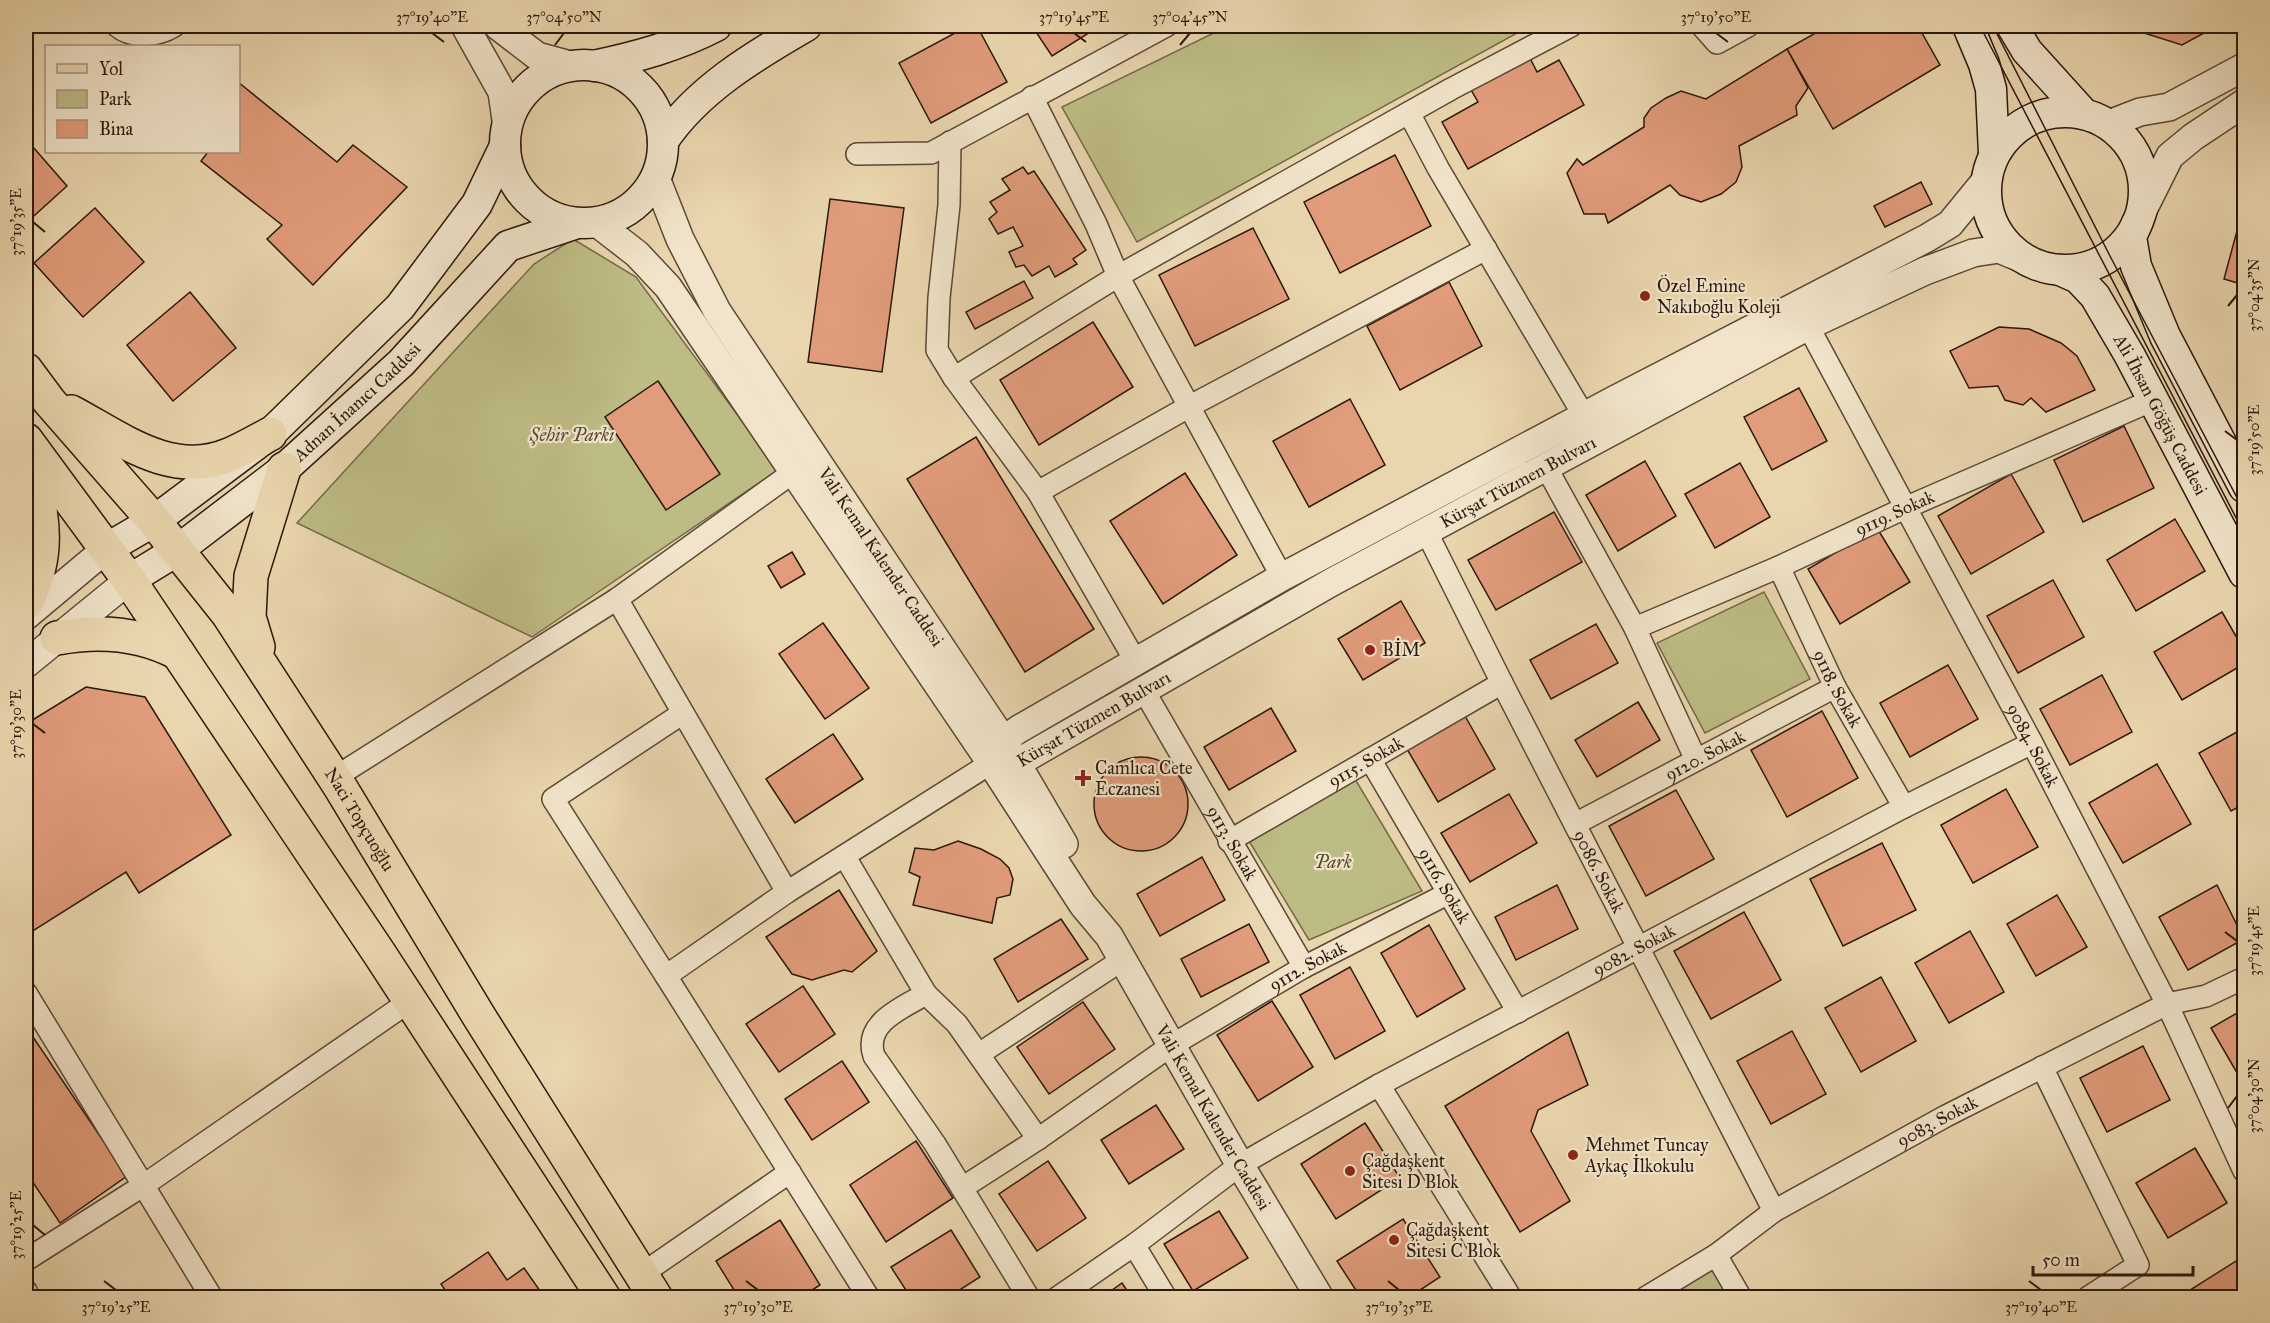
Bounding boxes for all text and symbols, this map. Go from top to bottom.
text: 37°19'40"E [396,8,468,26]
text: 37°04'50"N [526,8,602,26]
text: 37°19'45"E [1039,8,1109,26]
text: 37°04'45"N [1152,8,1228,26]
text: 37°19'50"E [1681,8,1751,26]
legend [45,45,240,153]
text: Yol [99,58,123,80]
text: Park [99,88,132,110]
text: Bina [99,118,134,140]
text: 37°19'35"E [7,188,25,256]
text: 37°04'35"N [2245,258,2263,331]
place label: Özel Emine Nakıboğlu Koleji [1657,274,1781,319]
marker: Özel Emine Nakıboğlu Koleji [1638,289,1652,303]
street label: Ali İhsan Göğüş Caddesi [2108,329,2212,499]
street label: Adnan İnanıcı Caddesi [288,338,425,467]
text: 37°19'50"E [2245,405,2263,475]
park label: Şehir Parkı [529,424,614,446]
street label: Kürşat Tüzmen Bulvarı [1436,431,1600,533]
street label: Vali Kemal Kalender Caddesi [813,462,949,651]
street label: 9119. Sokak [1852,485,1938,541]
place label: BİM [1382,638,1420,661]
marker: BİM [1363,643,1377,657]
street label: 9118. Sokak [1808,646,1867,732]
street label: Kürşat Tüzmen Bulvarı [1013,666,1175,772]
text: 37°19'30"E [7,689,25,759]
street label: 9084. Sokak [2002,700,2064,792]
street label: 9120. Sokak [1661,725,1749,786]
street label: 9115. Sokak [1324,731,1408,792]
place label: Camlıca Cete Eczanesi [1095,757,1193,800]
street label: Naci Topçuoğlu [320,764,400,876]
marker: Camlıca Cete Eczanesi [1076,771,1090,785]
street label: 9113. Sokak [1202,802,1263,885]
street label: 9086. Sokak [1569,826,1630,917]
street label: 9116. Sokak [1413,844,1475,928]
park label: Park [1314,851,1352,873]
text: 37°19'45"E [2245,906,2263,976]
street label: 9082. Sokak [1589,919,1679,981]
street label: 9112. Sokak [1265,936,1350,996]
street label: Vali Kemal Kalender Caddesi [1151,1020,1276,1214]
text: 37°04'30"N [2245,1058,2263,1133]
street label: 9083. Sokak [1893,1091,1982,1152]
place label: Mehmet Tuncay Aykaç İlkokulu [1584,1134,1709,1177]
marker: Mehmet Tuncay Aykaç İlkokulu [1566,1148,1580,1162]
place label: Çağdaşkent Sitesi D Blok [1362,1150,1459,1193]
marker: Çağdaşkent Sitesi D Blok [1343,1164,1357,1178]
text: 37°19'25"E [7,1190,25,1260]
place label: Çağdaşkent Sitesi C Blok [1406,1219,1501,1262]
marker: Çağdaşkent Sitesi C Blok [1387,1233,1401,1247]
scale bar [2033,1239,2194,1277]
text: 50 m [2042,1249,2080,1271]
text: 37°19'25"E [81,1298,151,1316]
text: 37°19'30"E [723,1298,793,1316]
text: 37°19'35"E [1365,1298,1433,1316]
text: 37°19'40"E [2005,1298,2077,1316]

